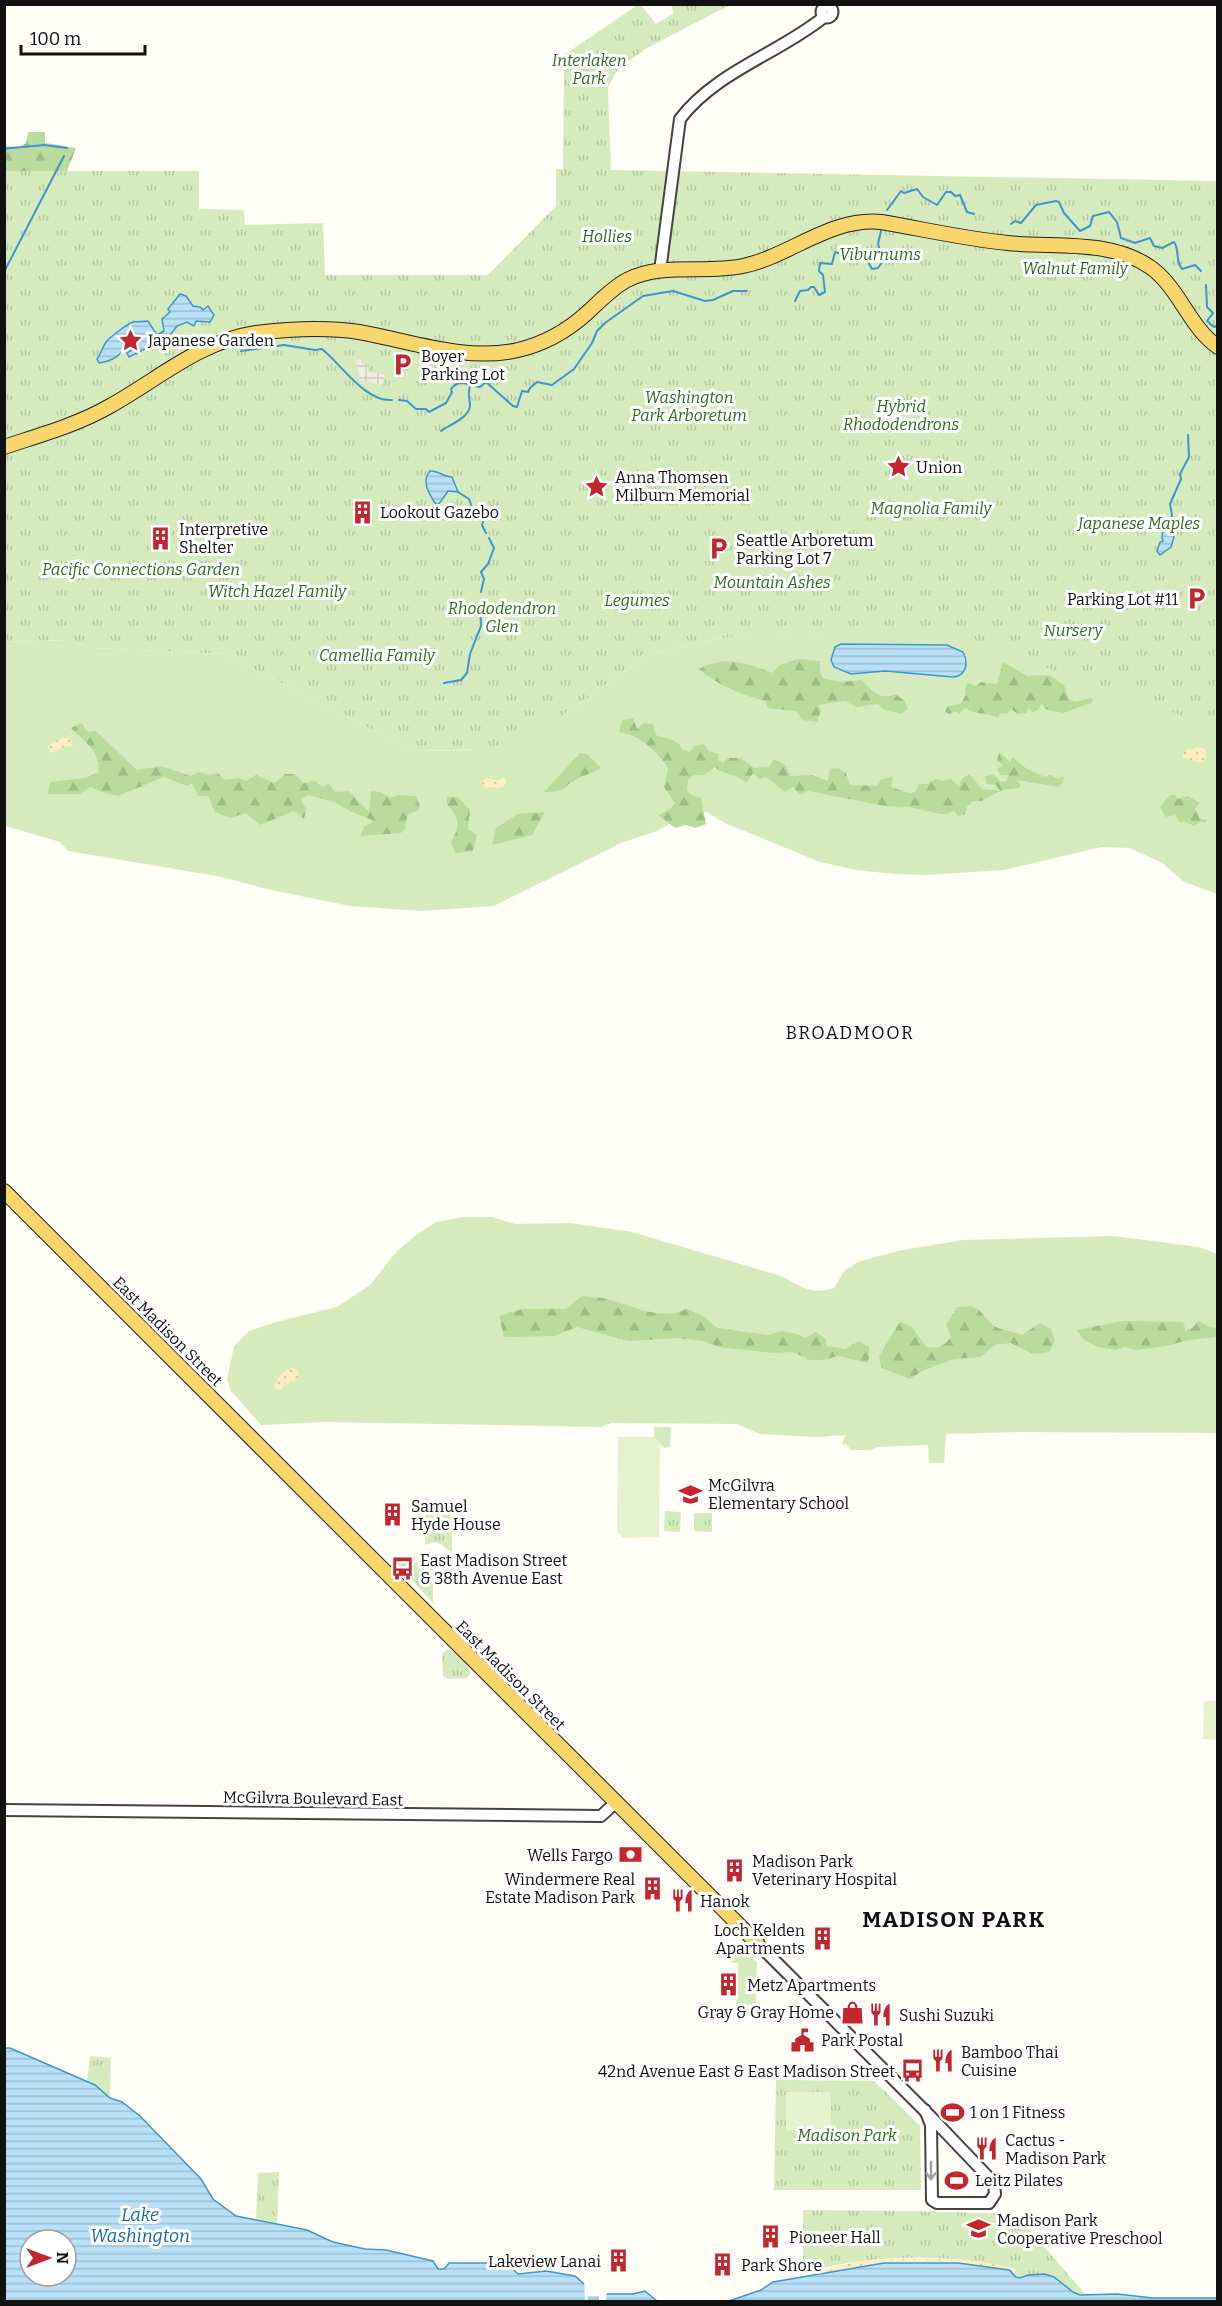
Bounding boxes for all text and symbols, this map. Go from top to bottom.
scale bar [21,18,146,56]
text: 100 m [30,28,81,50]
park label: Interlaken Park [552,51,626,88]
park label: Hollies [582,227,632,246]
park label: Viburnums [839,245,921,264]
park label: Walnut Family [1022,259,1129,278]
place icon: Japanese Garden [117,327,143,353]
place label: Japanese Garden [147,331,274,350]
place label: Boyer Parking Lot [421,347,505,384]
parking icon: Boyer Parking Lot [390,352,416,378]
park label: Washington Park Arboretum [631,388,747,425]
park label: Hybrid Rhododendrons [843,397,959,434]
place icon: Union [885,454,911,480]
place label: Union [916,458,962,477]
place label: Anna Thomsen Milburn Memorial [615,468,750,505]
place icon: Anna Thomsen Milburn Memorial [584,473,610,499]
building icon: Lookout Gazebo [349,499,375,525]
park label: Magnolia Family [871,499,992,518]
place label: Lookout Gazebo [380,503,499,522]
park label: Japanese Maples [1076,514,1200,533]
place label: Interpretive Shelter [179,520,268,557]
building icon: Interpretive Shelter [148,525,174,551]
place label: Seattle Arboretum Parking Lot 7 [736,531,874,568]
parking icon: Seattle Arboretum Parking Lot 7 [705,536,731,562]
park label: Pacific Connections Garden [42,560,240,579]
park label: Mountain Ashes [713,573,831,592]
park label: Witch Hazel Family [208,582,347,601]
parking icon: Parking Lot #11 [1183,586,1209,612]
place label: Parking Lot #11 [1067,590,1178,609]
park label: Legumes [604,591,670,610]
park label: Rhododendron Glen [448,599,556,636]
park label: Nursery [1044,621,1103,640]
park label: Camellia Family [319,646,436,665]
district label: BROADMOOR [786,1022,914,1044]
street label: East Madison Street [109,1273,227,1390]
place label: McGilvra Elementary School [708,1476,849,1513]
school or university icon: McGilvra Elementary School [677,1481,703,1507]
place label: Samuel Hyde House [411,1497,501,1534]
building icon: Samuel Hyde House [380,1502,406,1528]
place label: East Madison Street & 38th Avenue East [420,1551,568,1588]
bus stop icon: East Madison Street & 38th Avenue East [389,1556,415,1582]
street label: East Madison Street [452,1617,570,1734]
street label: McGilvra Boulevard East [223,1787,404,1810]
bank icon: Wells Fargo [618,1842,644,1868]
place label: Wells Fargo [527,1846,613,1865]
place label: Madison Park Veterinary Hospital [752,1852,897,1889]
building icon: Madison Park Veterinary Hospital [721,1857,747,1883]
place label: Windermere Real Estate Madison Park [485,1870,635,1907]
building icon: Windermere Real Estate Madison Park [640,1875,666,1901]
restaurant icon: Hanok [669,1888,695,1914]
place label: Hanok [700,1892,750,1911]
district label: MADISON PARK [862,1906,1046,1933]
place label: Loch Kelden Apartments [714,1921,805,1958]
building icon: Loch Kelden Apartments [810,1926,836,1952]
building icon: Metz Apartments [716,1972,742,1998]
place label: Metz Apartments [747,1976,876,1995]
shop icon: Gray & Gray Home [839,1999,865,2025]
restaurant icon: Sushi Suzuki [868,2002,894,2028]
place label: Gray & Gray Home [697,2003,834,2022]
place label: Sushi Suzuki [899,2006,994,2025]
public building icon: Park Postal [790,2027,816,2053]
place label: Park Postal [821,2031,903,2050]
place label: Bamboo Thai Cuisine [961,2043,1059,2080]
restaurant icon: Bamboo Thai Cuisine [930,2048,956,2074]
bus stop icon: 42nd Avenue East & East Madison Street [900,2058,926,2084]
place label: 42nd Avenue East & East Madison Street [598,2062,895,2081]
sports icon: 1 on 1 Fitness [939,2099,965,2125]
place label: 1 on 1 Fitness [970,2103,1065,2122]
park label: Madison Park [797,2126,897,2145]
place label: Cactus - Madison Park [1005,2131,1106,2168]
restaurant icon: Cactus - Madison Park [974,2136,1000,2162]
one-way arrow [925,2161,937,2181]
sports icon: Leitz Pilates [944,2167,970,2193]
place label: Leitz Pilates [975,2171,1063,2190]
water label: Lake Washington [90,2204,190,2247]
place label: Madison Park Cooperative Preschool [997,2211,1163,2248]
school or university icon: Madison Park Cooperative Preschool [966,2216,992,2242]
building icon: Pioneer Hall [758,2224,784,2250]
north arrow [18,2228,78,2288]
place label: Pioneer Hall [789,2228,881,2247]
building icon: Lakeview Lanai [606,2248,632,2274]
text: N [53,2252,72,2264]
place label: Lakeview Lanai [488,2252,601,2271]
building icon: Park Shore [710,2252,736,2278]
place label: Park Shore [741,2256,822,2275]

